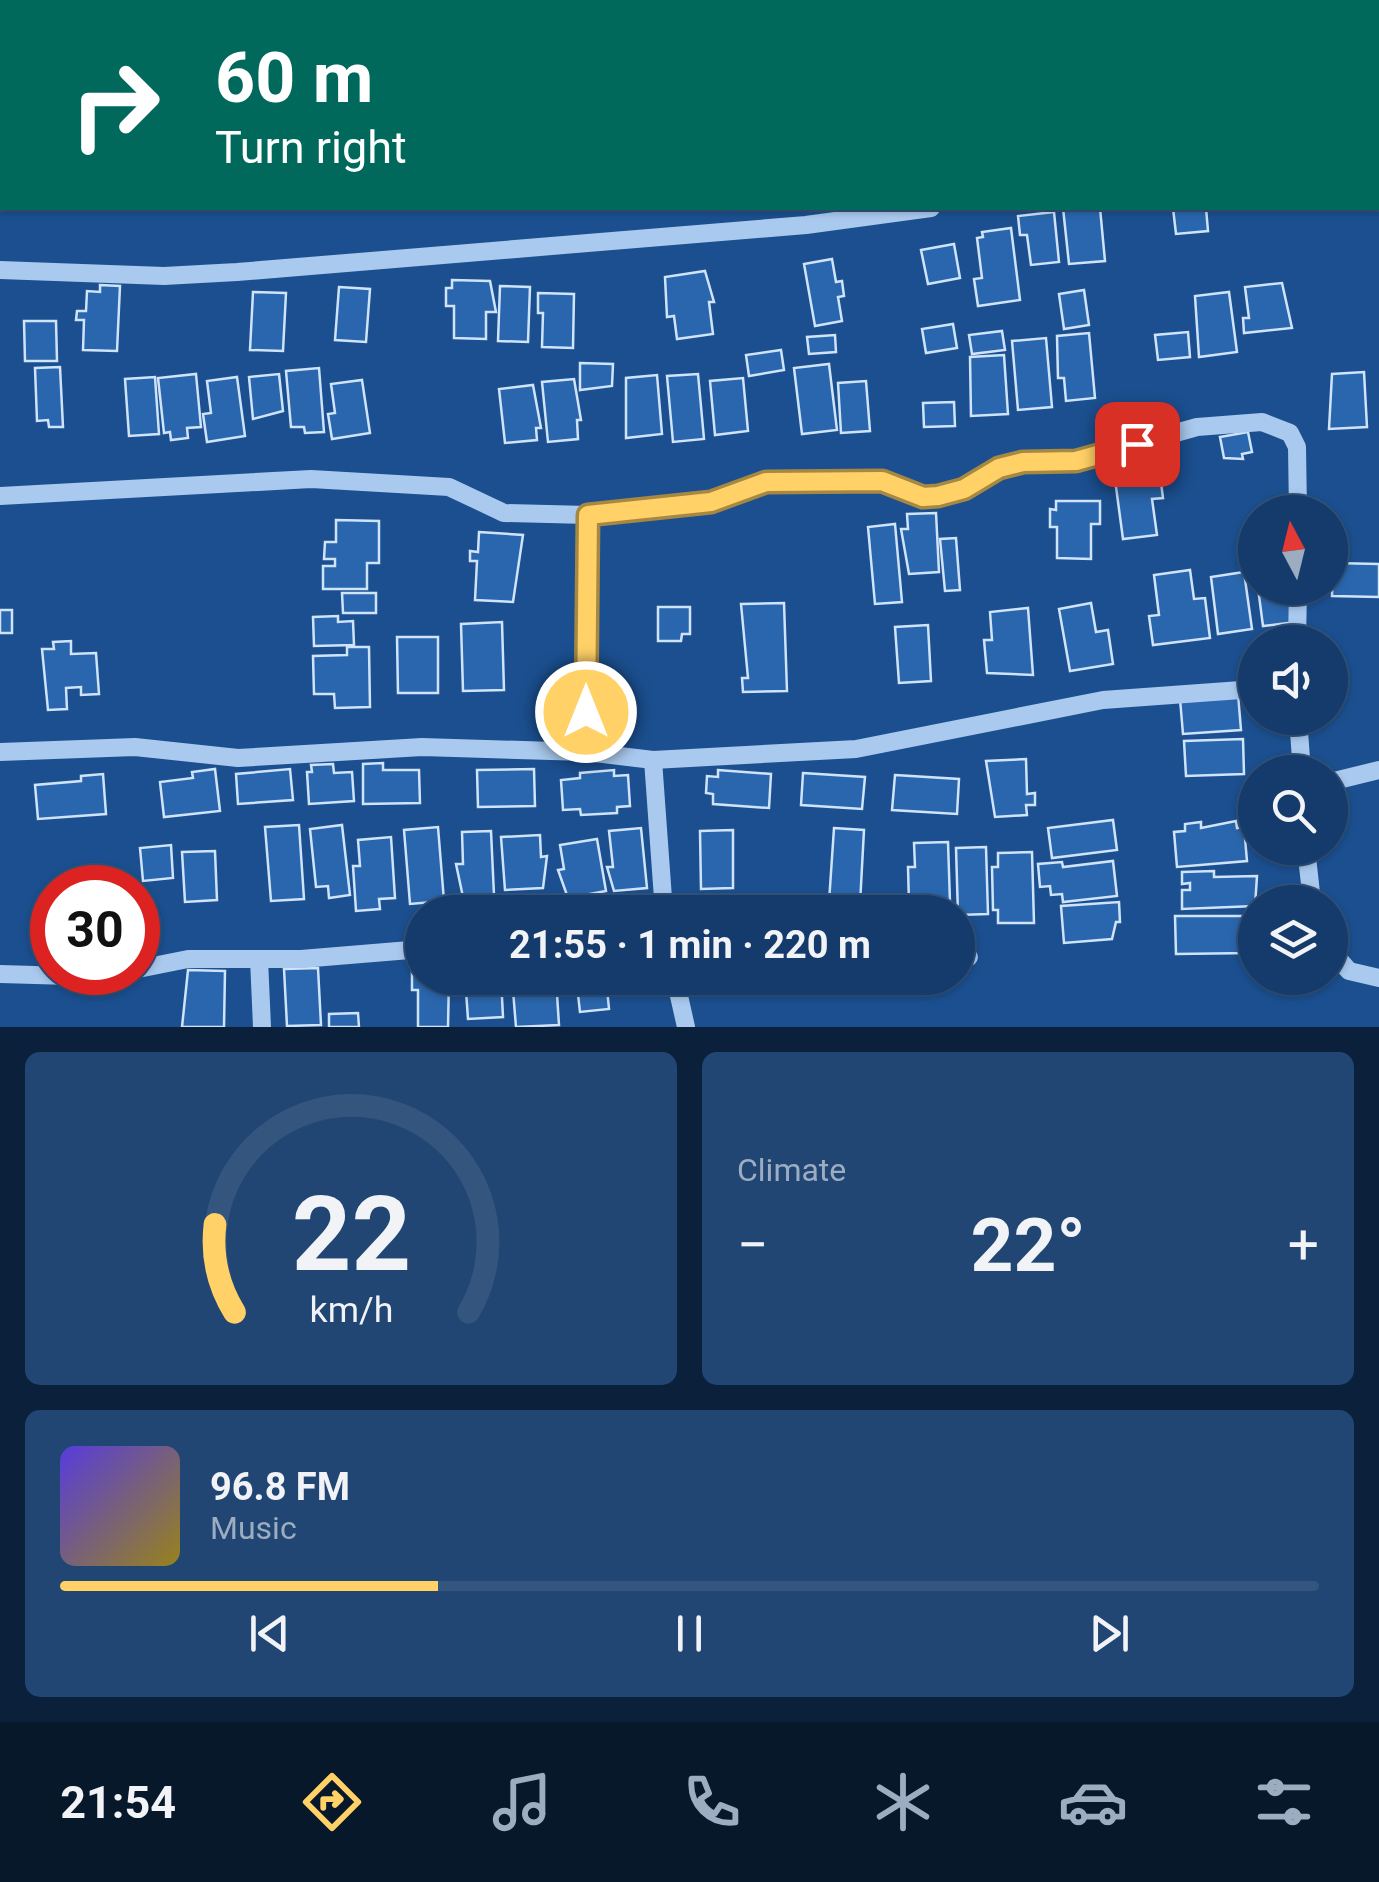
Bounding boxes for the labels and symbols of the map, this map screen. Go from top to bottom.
pin [1095,402,1180,487]
north arrow [1238,495,1348,605]
position arrow [534,660,638,764]
speed limit sign: 30 [30,865,160,995]

